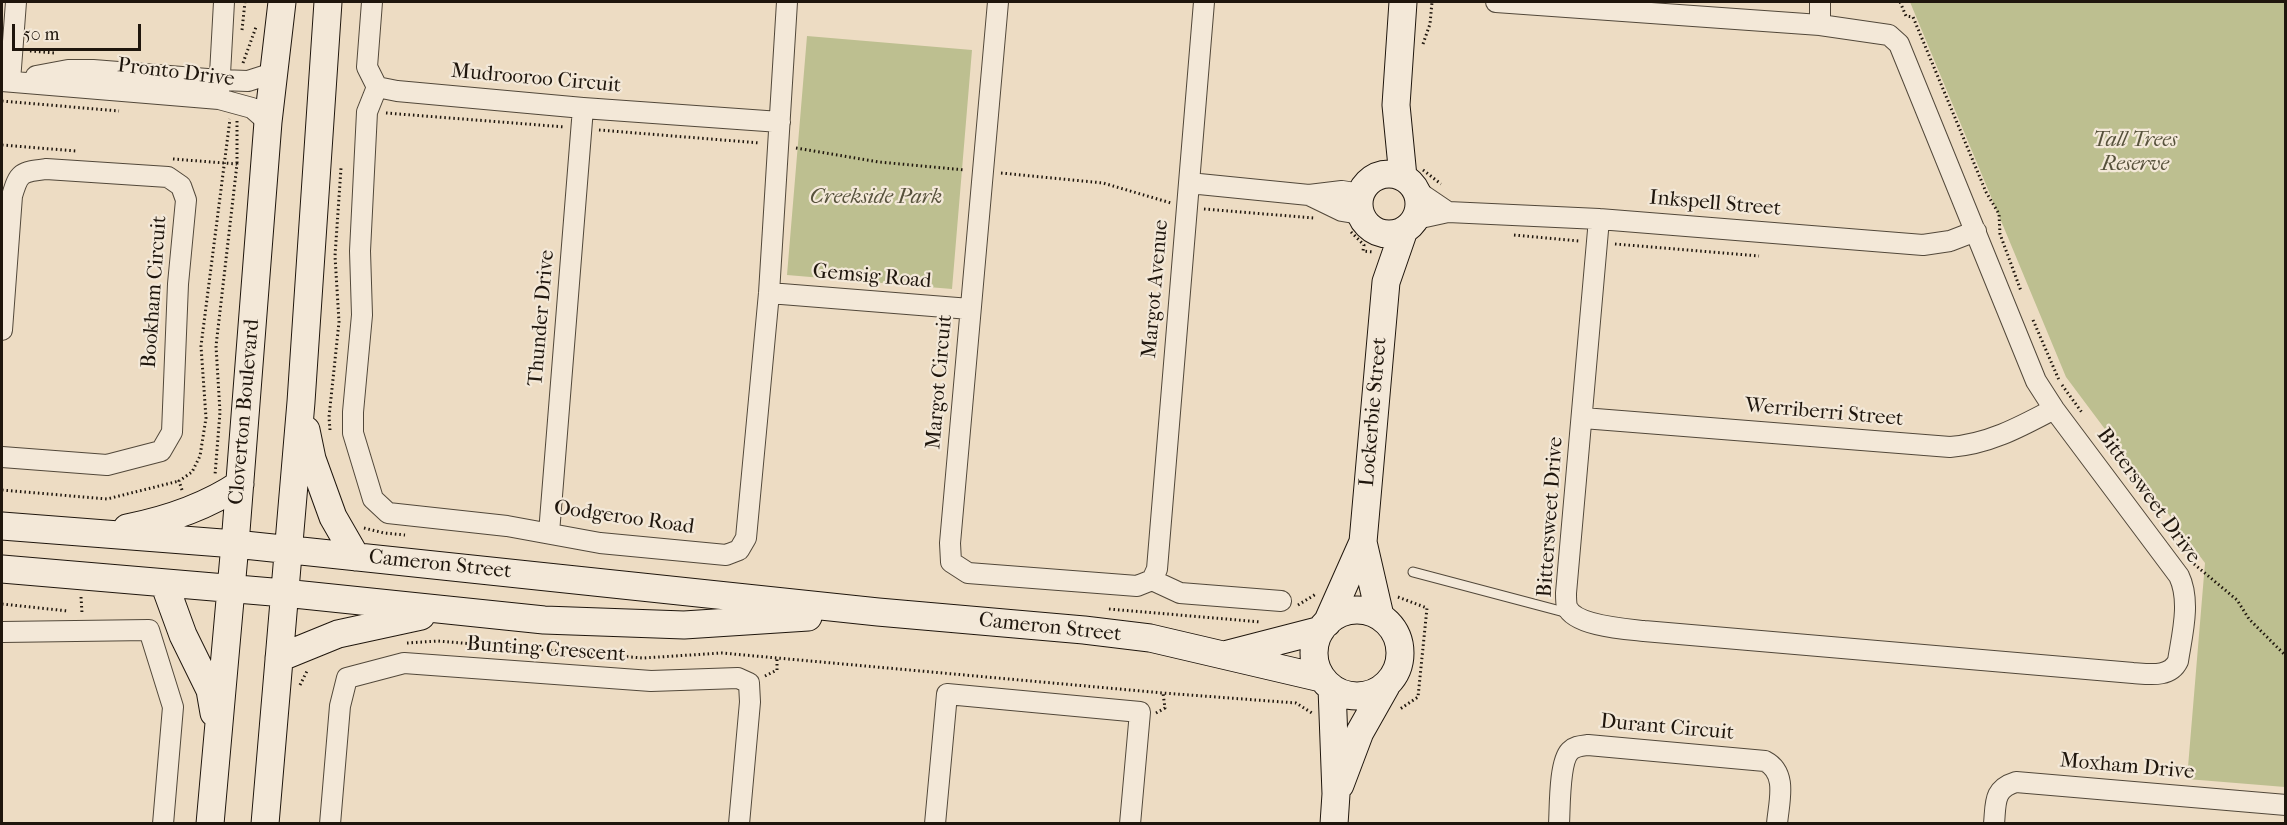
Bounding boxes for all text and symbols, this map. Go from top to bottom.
scale bar [15,12,144,50]
text: 50 m [23,24,59,45]
street label: Pronto Drive [116,53,236,93]
street label: Mudrooroo Circuit [450,59,622,99]
park label: Tall Trees Reserve [2093,128,2177,178]
park label: Creekside Park [810,185,942,211]
street label: Inkspell Street [1648,186,1782,222]
street label: Bookham Circuit [137,215,173,369]
street label: Margot Avenue [1137,219,1175,359]
street label: Thunder Drive [523,249,561,387]
street label: Gemsig Road [812,259,932,295]
street label: Margot Circuit [922,314,958,450]
street label: Cloverton Boulevard [224,318,266,506]
street label: Lockerbie Street [1355,336,1393,488]
street label: Werriberri Street [1744,394,1904,432]
street label: Bittersweet Drive [2090,423,2206,569]
street label: Bittersweet Drive [1533,436,1569,598]
street label: Oodgeroo Road [552,496,696,540]
street label: Cameron Street [368,545,512,585]
street label: Cameron Street [978,608,1122,648]
street label: Bunting Crescent [466,632,626,668]
street label: Durant Circuit [1599,710,1735,746]
street label: Moxham Drive [2059,749,2195,785]

